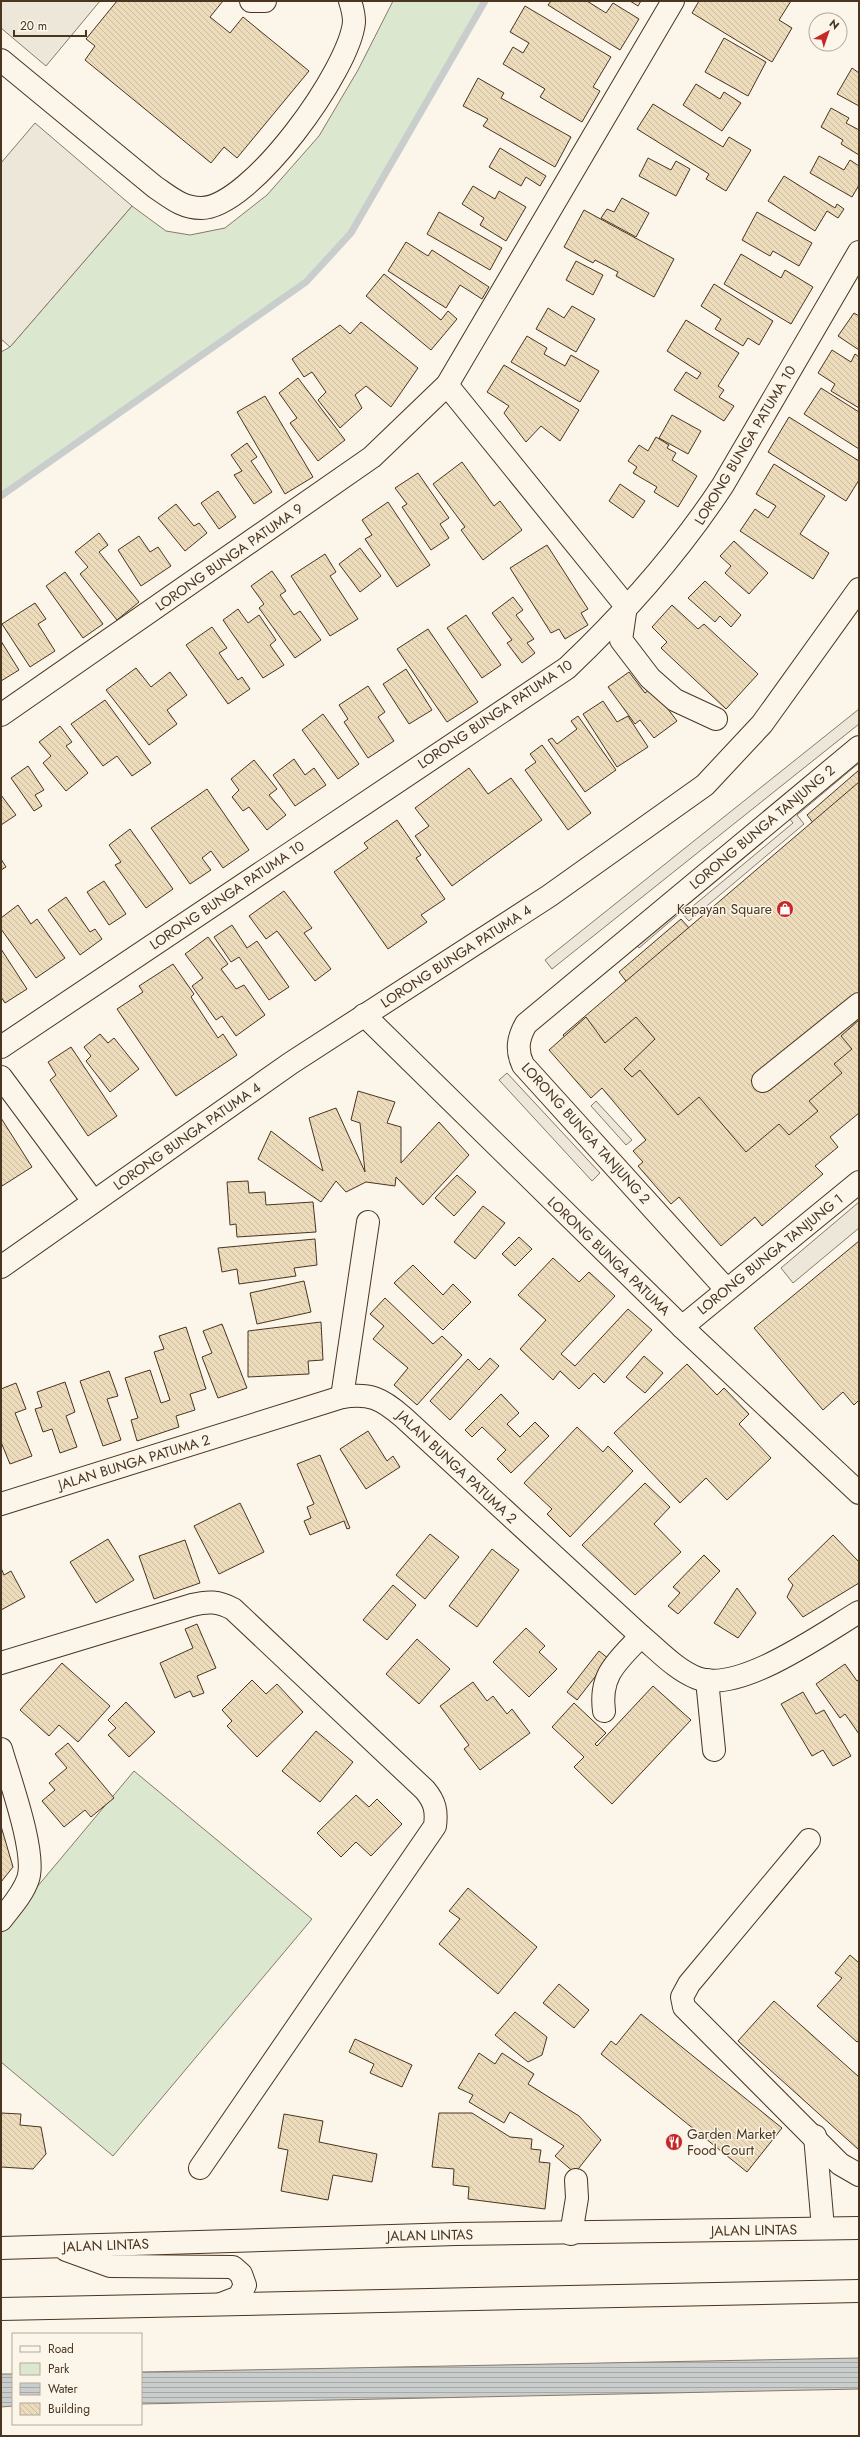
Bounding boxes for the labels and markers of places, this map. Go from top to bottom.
place label: Kepayan Square [677,899,772,919]
shop icon: Kepayan Square [775,899,795,919]
place label: Garden Market Food Court [687,2124,776,2160]
restaurant icon: Garden Market Food Court [664,2132,684,2152]

